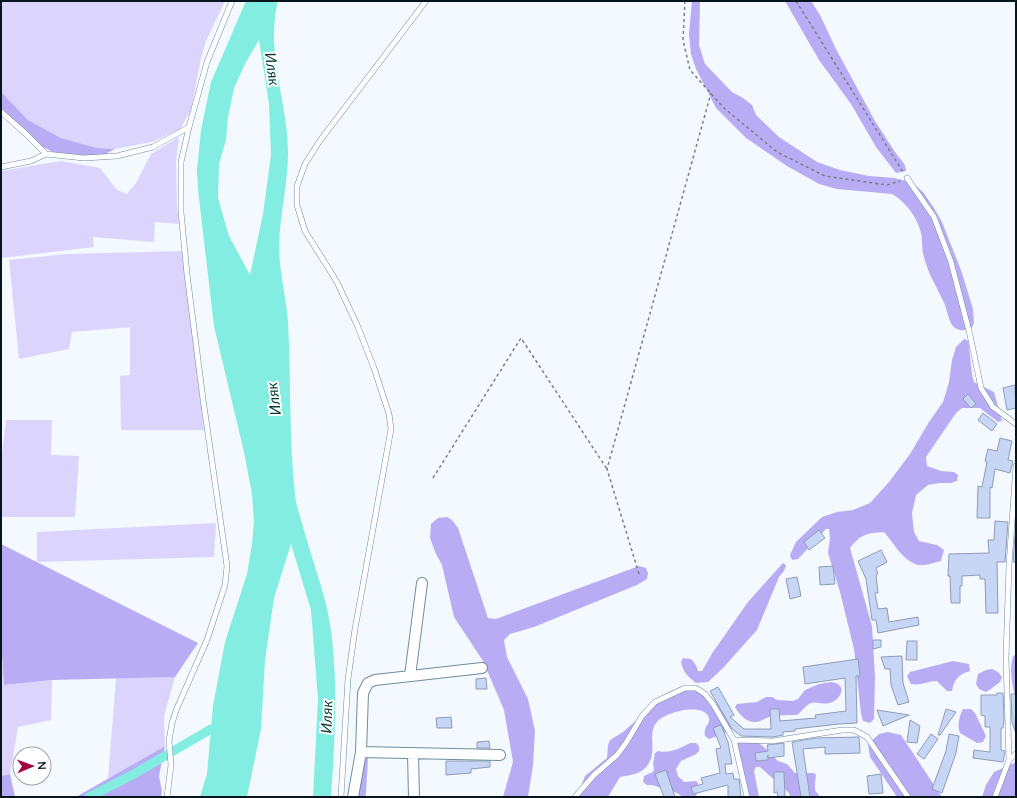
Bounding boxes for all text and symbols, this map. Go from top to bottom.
water label: Иляк [262,51,284,87]
water label: Иляк [262,381,284,417]
water label: Иляк [316,699,336,734]
north arrow [12,746,52,786]
text: N [36,761,49,770]

